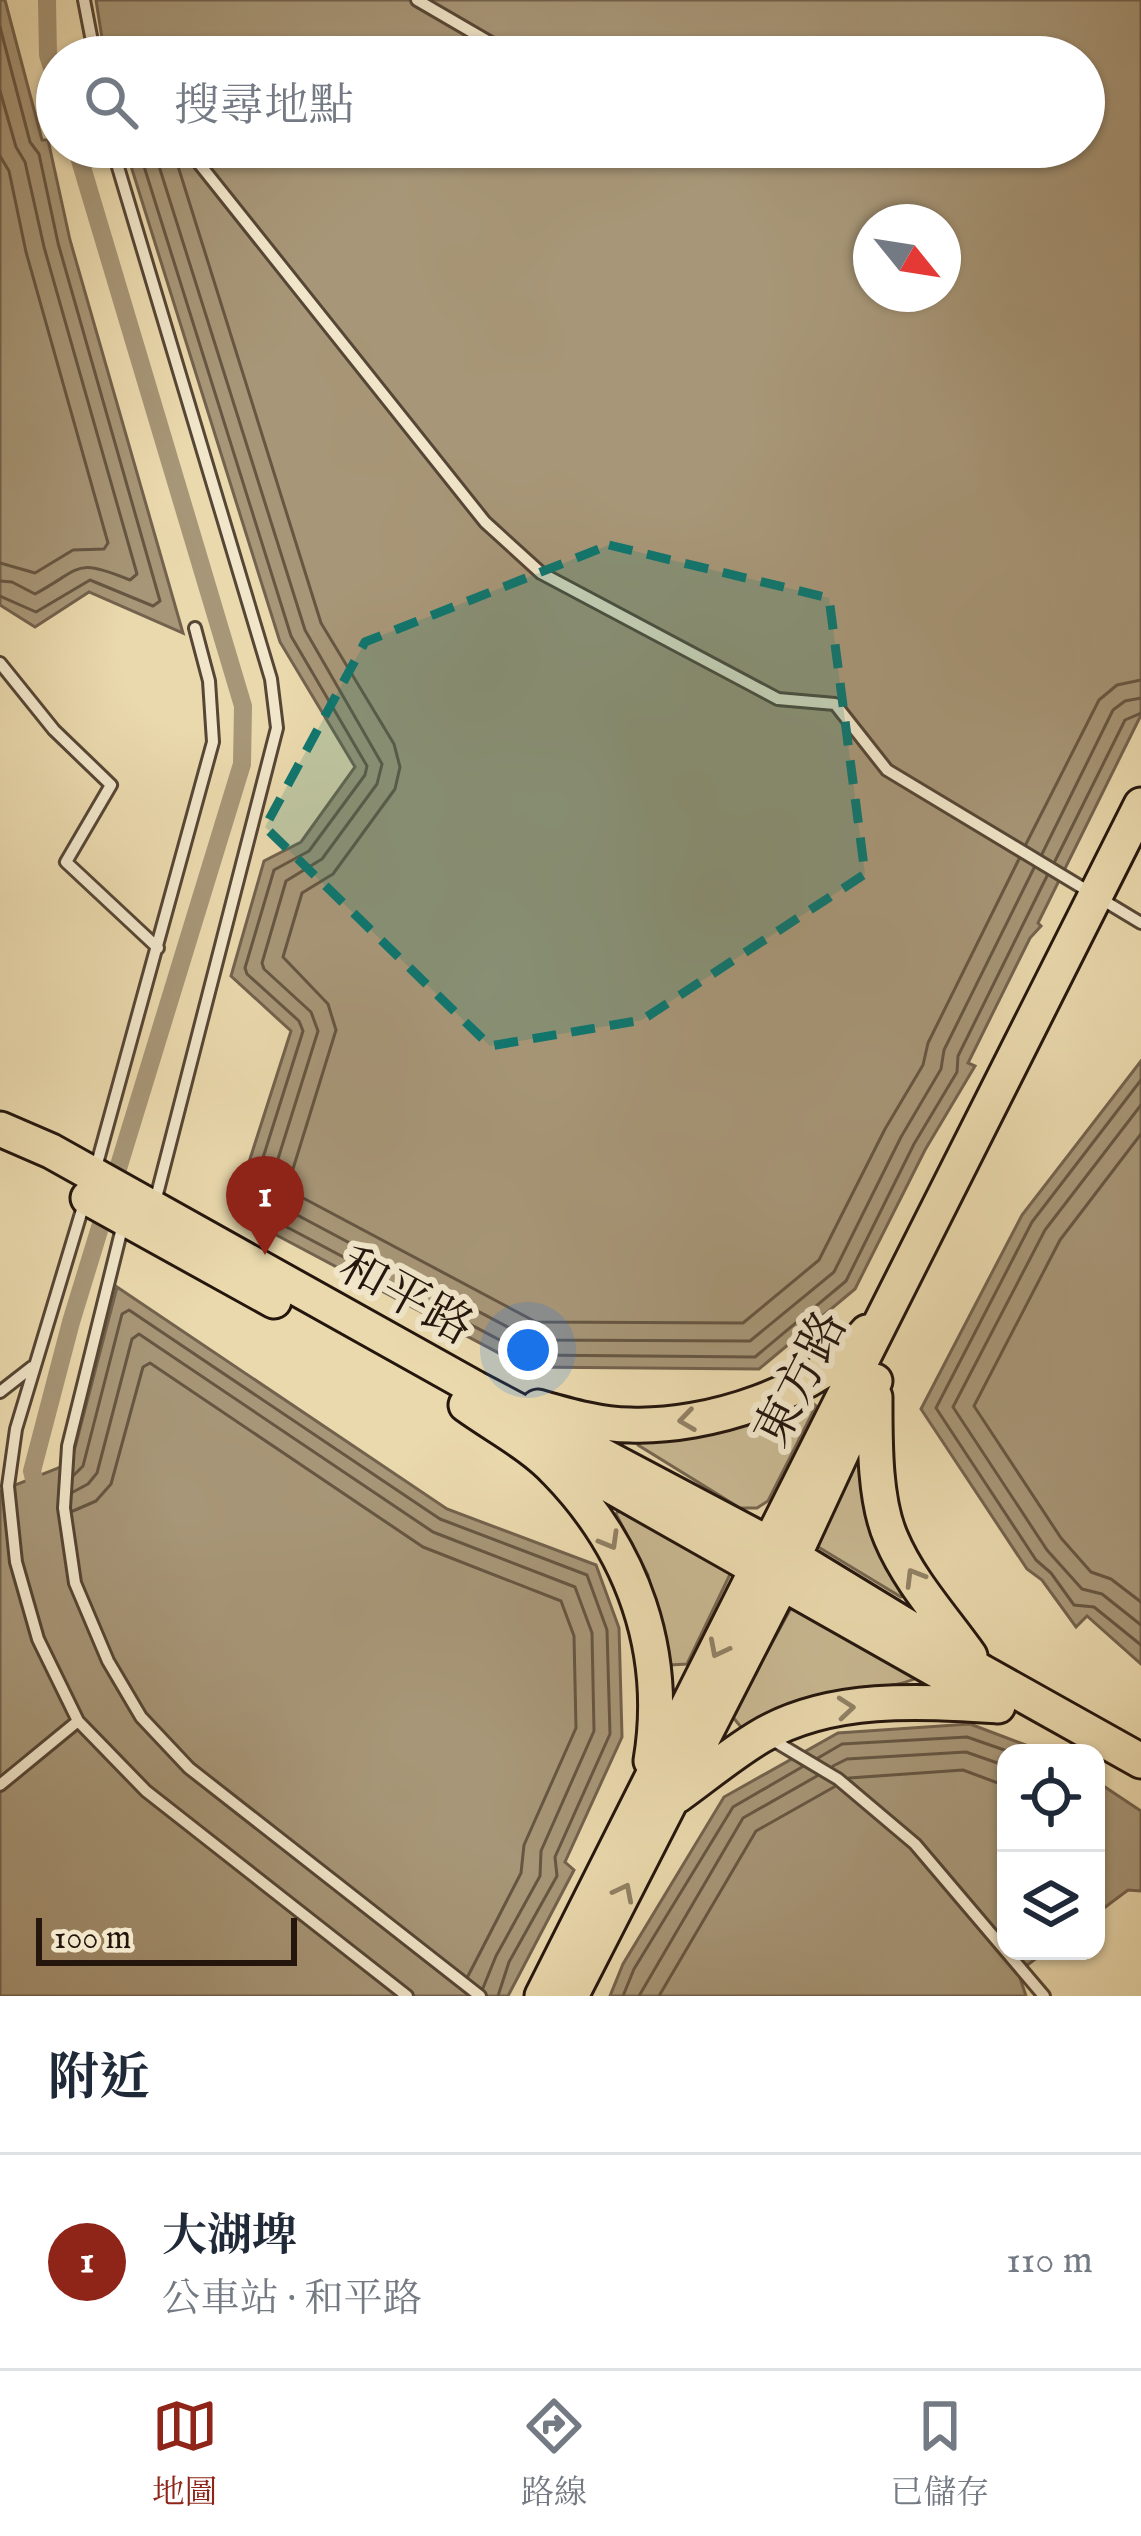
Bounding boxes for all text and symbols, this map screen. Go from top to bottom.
search box [36,36,1105,168]
icon: search [78,69,144,135]
text: 搜尋地點 [174,79,354,136]
north arrow [853,204,961,312]
pin: 1 [226,1156,304,1255]
street label: 和平路 [328,1237,483,1360]
street label: 東方路 [743,1302,862,1458]
your location [498,1320,558,1380]
one-way arrow [677,1406,696,1432]
one-way arrow [596,1528,619,1550]
one-way arrow [905,1568,928,1590]
one-way arrow [709,1637,733,1658]
one-way arrow [836,1696,855,1721]
map controls [997,1744,1105,1960]
button: locate [997,1744,1105,1852]
button: layers [997,1852,1105,1960]
one-way arrow [610,1883,634,1904]
scale bar [36,1912,297,1965]
text: 100 m [54,1918,131,1960]
text: 附近 [48,2048,150,2113]
text: 大湖埤 [162,2209,297,2266]
text: 1 [80,2237,94,2286]
text: 110 m [1006,2237,1093,2286]
text: 公車站 · 和平路 [162,2276,422,2325]
tab: 地圖 [152,2393,218,2515]
tab: 路線 [521,2393,587,2515]
tab: 已儲存 [890,2393,989,2515]

